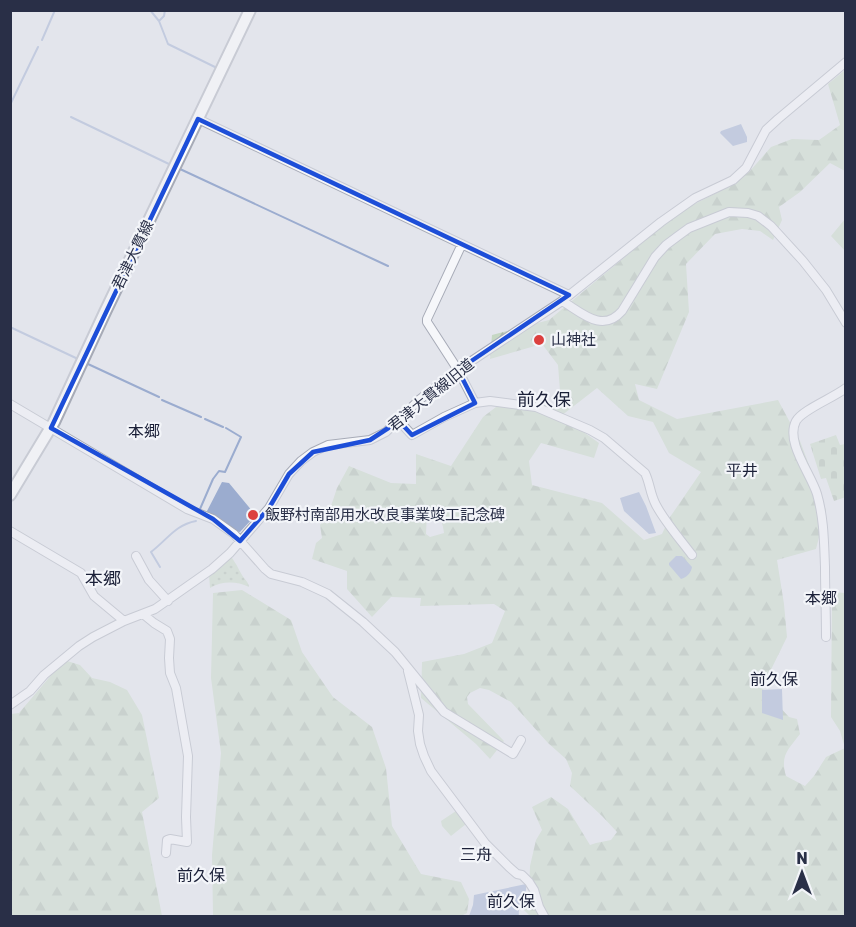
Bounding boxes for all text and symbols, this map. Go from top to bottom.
street label: 君津大貫線 [108,217,158,293]
place label: 山神社 [551,331,596,349]
marker: 山神社 [532,333,546,347]
street label: 君津大貫線旧道 [385,355,477,435]
district label: 前久保 [517,389,571,411]
district label: 本郷 [128,422,160,441]
district label: 平井 [726,461,758,480]
place label: 飯野村南部用水改良事業竣工記念碑 [265,506,505,524]
marker: 飯野村南部用水改良事業竣工記念碑 [246,508,260,522]
district label: 本郷 [85,568,121,590]
district label: 本郷 [805,589,837,608]
district label: 前久保 [750,670,798,689]
north arrow [772,843,832,903]
district label: 三舟 [460,845,492,864]
text: N [796,849,808,868]
district label: 前久保 [177,866,225,885]
district label: 前久保 [487,892,535,911]

